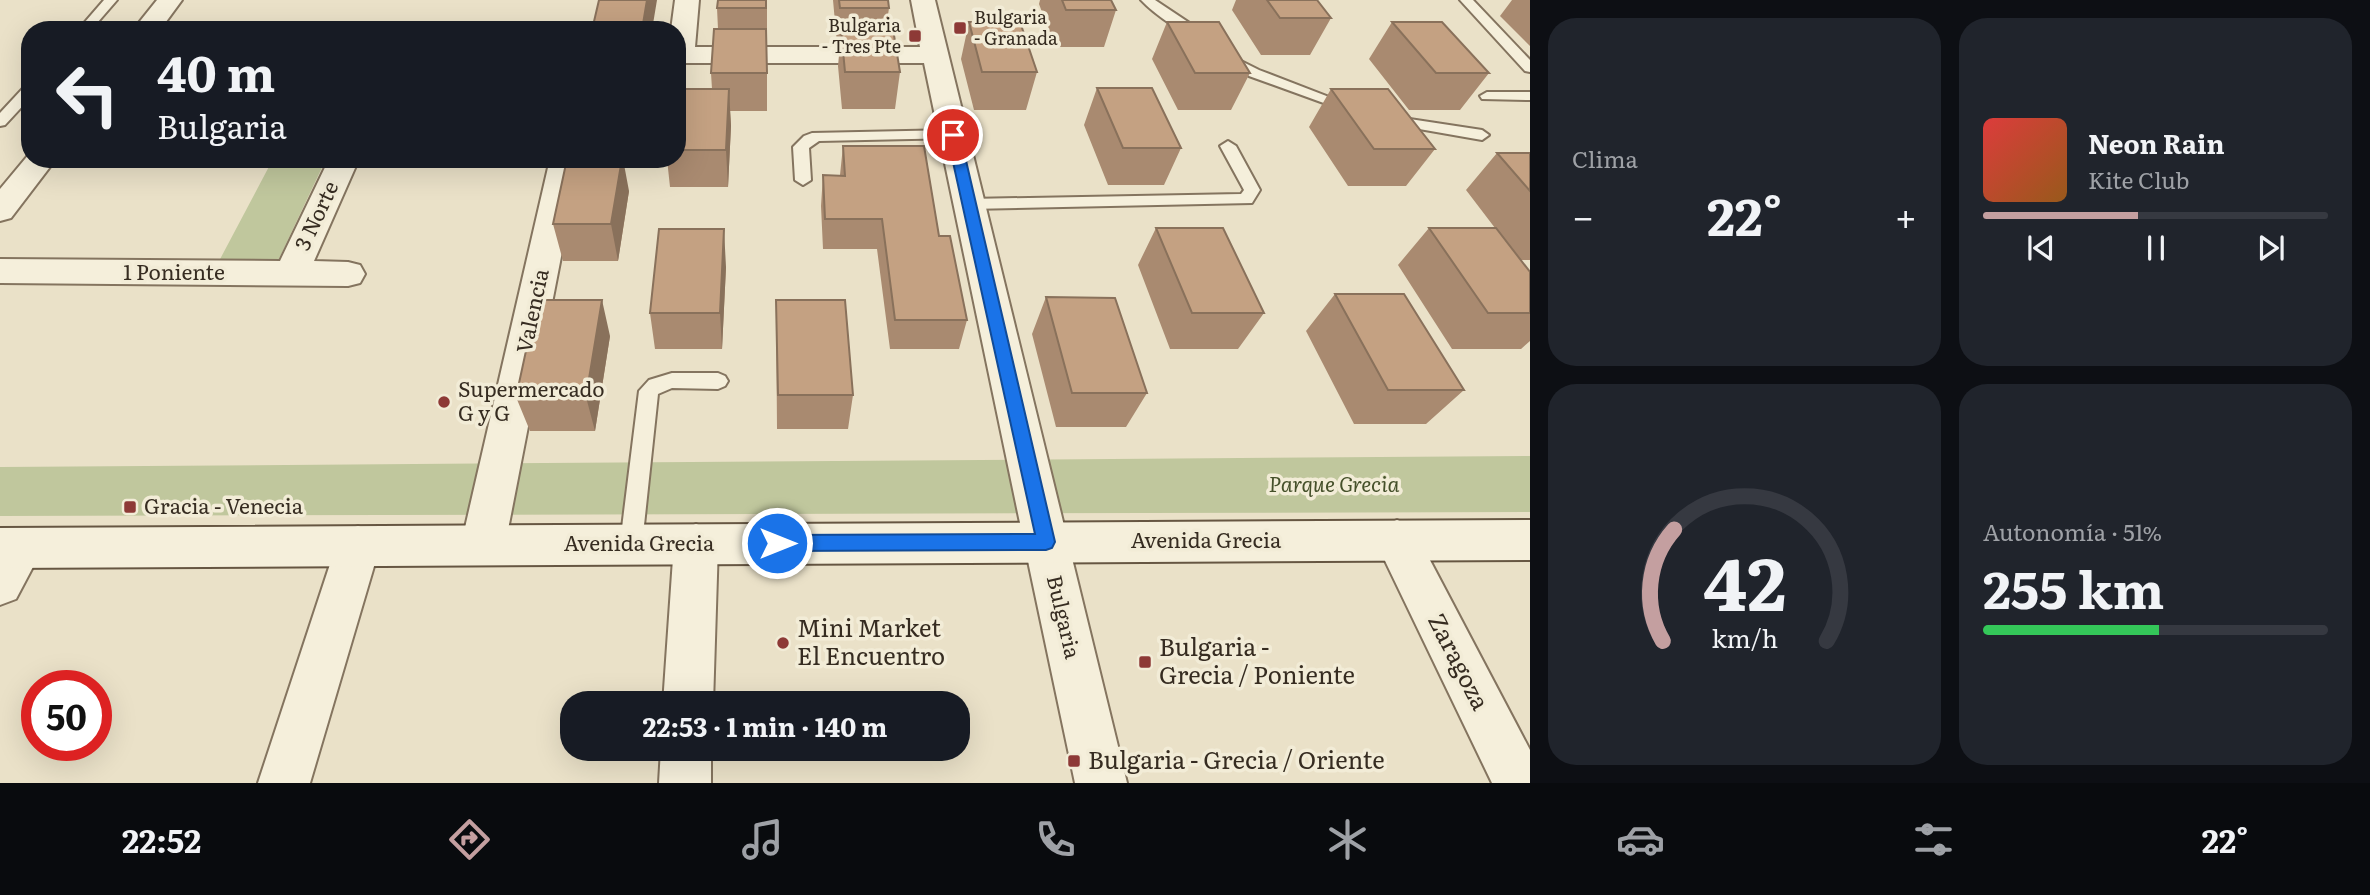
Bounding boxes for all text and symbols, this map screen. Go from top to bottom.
place label: Bulgaria - Granada [974,3,1058,51]
place label: Bulgaria - Tres Pte [822,11,901,59]
marker: Bulgaria - Granada [952,20,968,36]
marker: Bulgaria - Tres Pte [907,28,923,44]
text: 40 m [157,34,275,107]
icon: left [42,49,133,140]
text: Bulgaria [157,101,287,149]
pin [923,105,983,165]
icon: arrive [934,116,972,154]
text: Neon Rain [2088,123,2225,162]
text: Clima [1572,141,1638,175]
text: Kite Club [2088,162,2189,196]
street label: 3 Norte [285,175,344,255]
text: 22° [1707,175,1782,252]
text: − [1572,186,1594,243]
text: + [1895,186,1917,243]
icon: previous [2022,229,2060,267]
icon: pause [2137,229,2175,267]
icon: next [2252,229,2290,267]
street label: 1 Poniente [123,255,225,286]
street label: Valencia [507,265,555,355]
place label: Supermercado G y G [458,372,605,427]
marker: Supermercado G y G [436,394,452,410]
park label: Parque Grecia [1269,467,1399,498]
place label: Gracia - Venecia [144,489,304,520]
marker: Gracia - Venecia [122,499,138,515]
position arrow [740,506,814,580]
text: Autonomía · 51% [1983,514,2162,548]
street label: Avenida Grecia [1131,523,1282,554]
text: 42 [1703,525,1786,633]
street label: Avenida Grecia [564,526,715,557]
text: 255 km [1983,548,2164,625]
street label: Bulgaria [1041,572,1090,662]
street label: Zaragoza [1421,606,1500,715]
place label: Mini Market El Encuentro [797,609,945,672]
text: km/h [1711,618,1778,655]
place label: Bulgaria - Grecia / Poniente [1159,628,1355,691]
marker: Mini Market El Encuentro [775,635,791,651]
marker: Bulgaria - Grecia / Poniente [1137,654,1153,670]
speed limit sign: 50 [21,670,112,761]
text: 22:53 · 1 min · 140 m [643,706,887,745]
place label: Bulgaria - Grecia / Oriente [1088,741,1385,776]
marker: Bulgaria - Grecia / Oriente [1066,753,1082,769]
text: 22:52 [122,815,201,863]
icon: directions [445,815,494,864]
icon: music [738,815,787,864]
icon: phone [1031,815,1080,864]
icon: climate [1323,815,1372,864]
icon: car [1616,815,1665,864]
icon: filters [1909,815,1958,864]
text: 22° [2202,815,2248,863]

